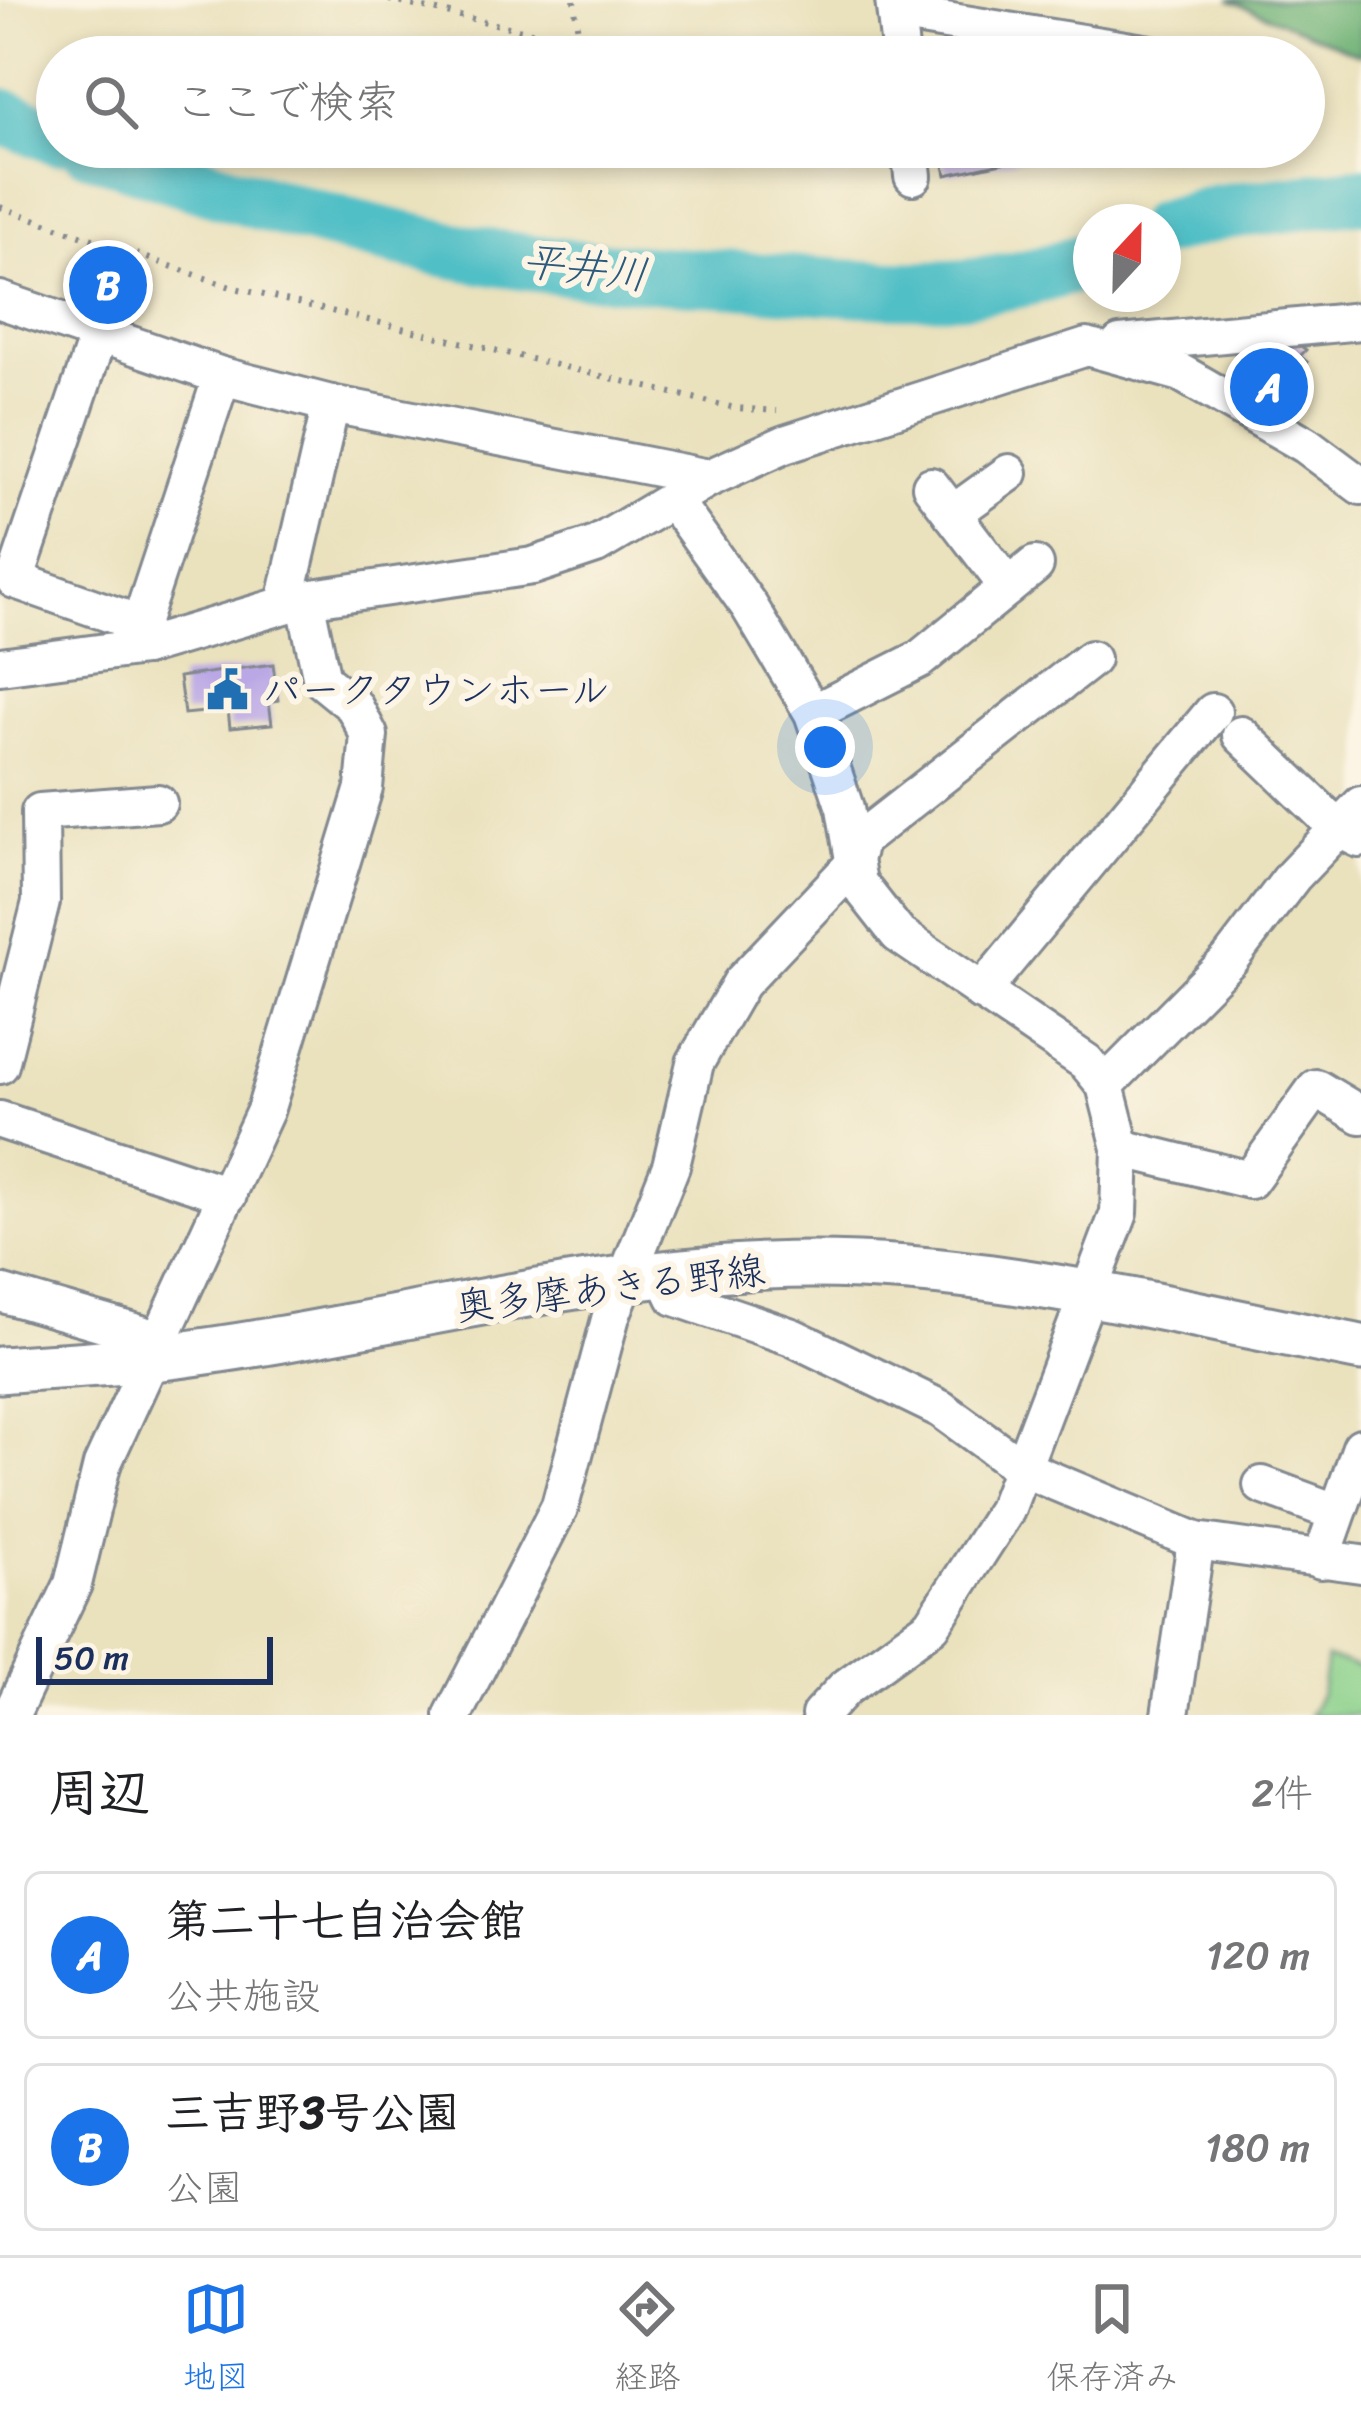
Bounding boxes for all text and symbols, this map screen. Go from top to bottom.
search box [36,36,1325,168]
text: ここで検索 [174,62,399,142]
icon: search [78,69,144,135]
north arrow [1073,204,1181,312]
water label: 平井川 [518,224,652,312]
pin: B [69,240,147,330]
pin: A [1230,342,1308,432]
place label: パークタウンホール [262,655,610,724]
public building icon: パークタウンホール [205,666,251,712]
your location [795,717,855,777]
street label: 奥多摩あきる野線 [451,1235,769,1341]
text: 50 m [54,1629,129,1687]
scale bar [36,1631,273,1684]
text: 周辺 [48,1748,150,1838]
text: 2件 [1251,1759,1313,1828]
text: 第二十七自治会館 [165,1881,525,1961]
text: A [77,1921,103,1990]
text: 120 m [1206,1921,1310,1990]
text: 公共施設 [165,1961,321,2030]
text: 三吉野3号公園 [165,2073,460,2153]
text: B [78,2113,102,2182]
text: 180 m [1205,2113,1310,2182]
text: 公園 [165,2153,243,2222]
tab: 地図 [183,2276,249,2406]
tab: 経路 [614,2276,680,2406]
tab: 保存済み [1046,2276,1178,2406]

